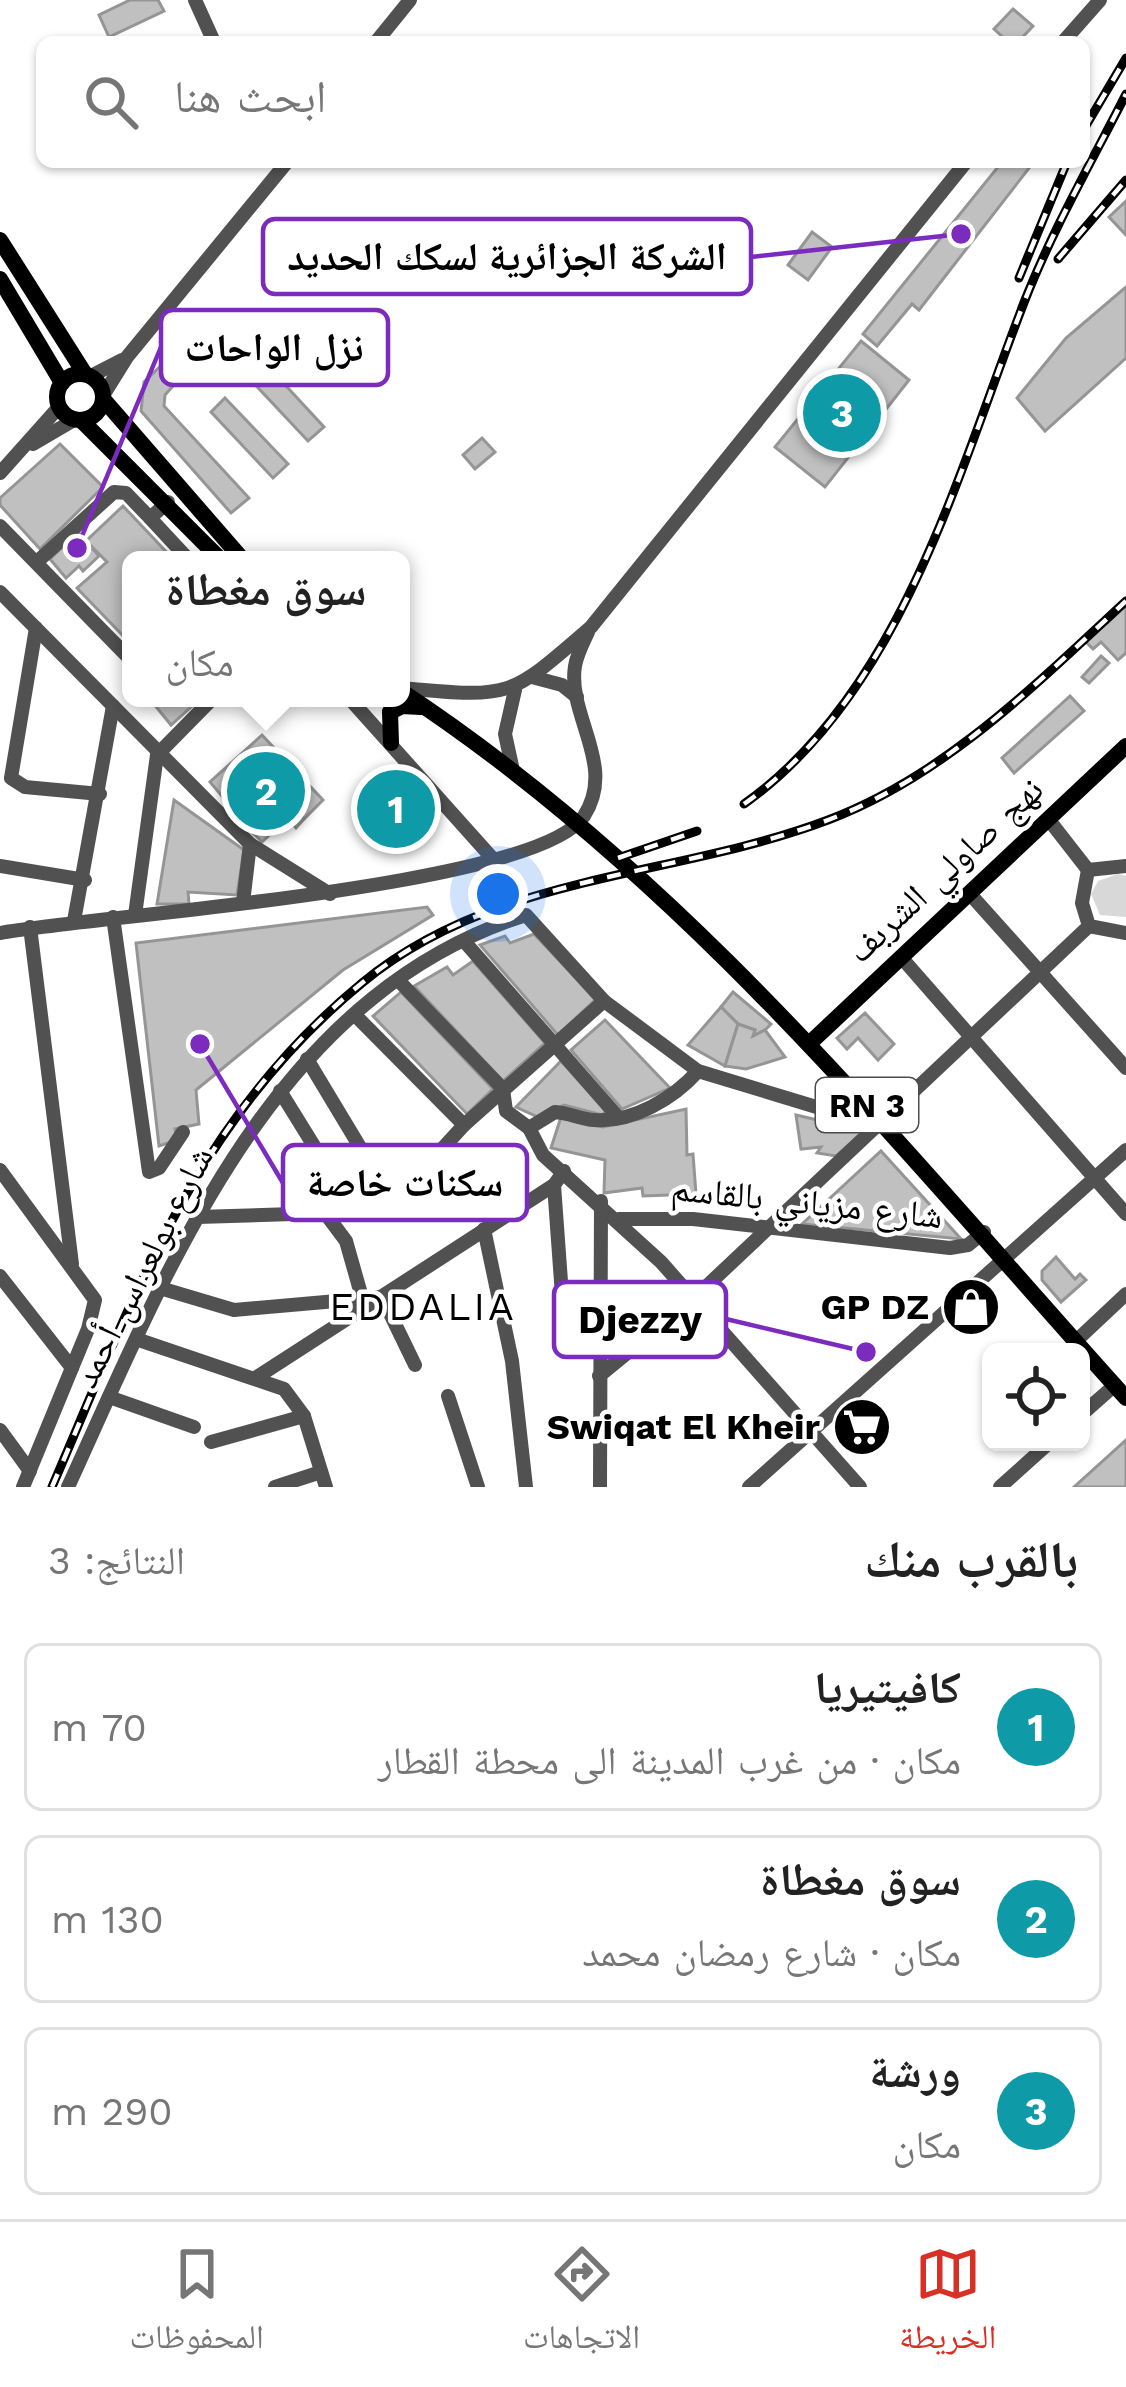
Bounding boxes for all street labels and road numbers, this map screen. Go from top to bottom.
street label: نهج صاولي الشربف [838,768,1057,977]
road number: RN 3 [816,1078,918,1132]
street label: شارع بولعراس أحمد [64,1139,223,1395]
street label: شارع مزياني بالقاسم [669,1167,945,1244]

